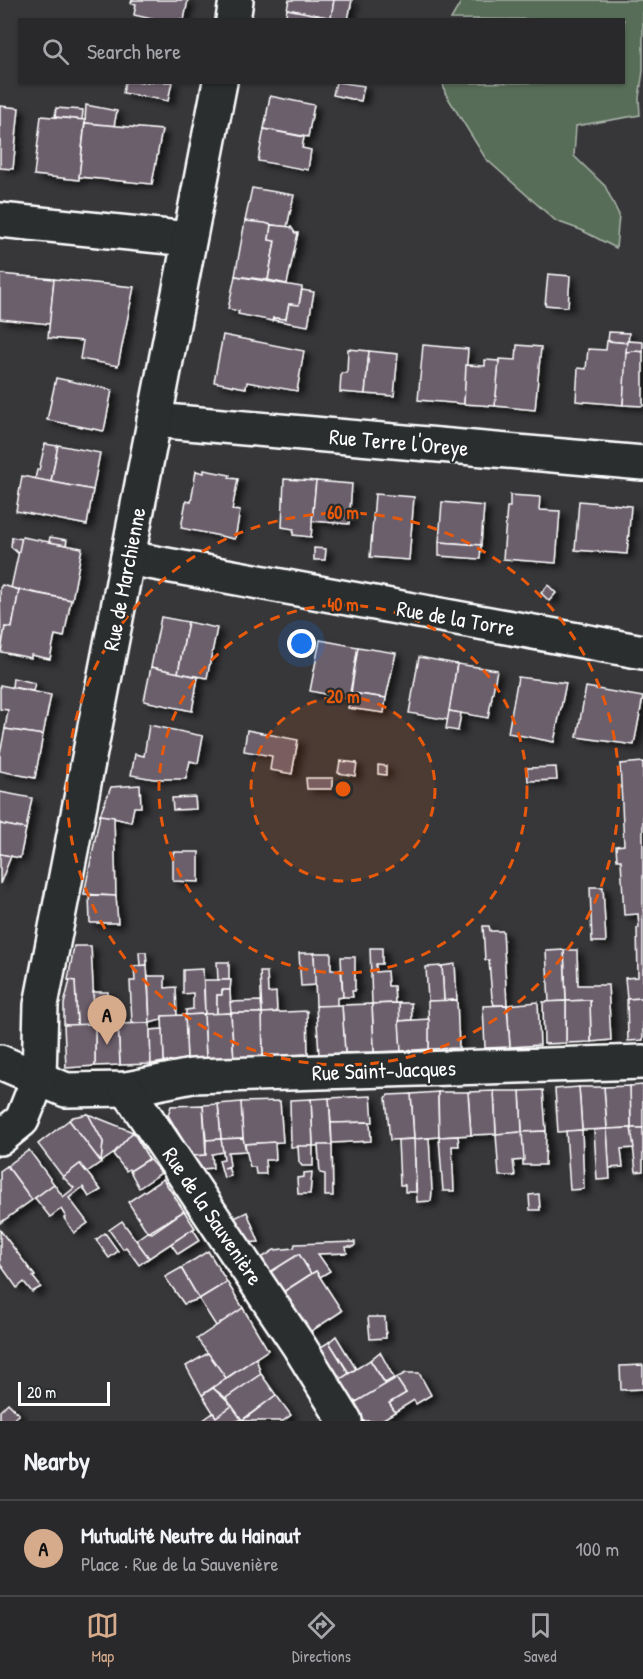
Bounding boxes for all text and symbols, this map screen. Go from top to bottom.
search box [18,18,625,84]
icon: search [39,35,72,68]
text: Search here [87,36,181,66]
street label: Rue Terre l'Oreye [328,421,470,463]
text: 60 m [327,500,359,525]
street label: Rue de Marchienne [95,505,153,653]
text: 40 m [327,592,359,617]
street label: Rue de la Torre [395,593,518,643]
your location [287,629,316,658]
text: 20 m [327,684,359,709]
centre of rings [333,779,353,799]
pin: A [88,996,126,1045]
street label: Rue Saint-Jacques [311,1052,457,1088]
street label: Rue de la Sauvenière [156,1141,270,1291]
scale bar [18,1379,110,1406]
text: 20 m [27,1381,56,1403]
text: Nearby [24,1443,90,1478]
text: Mutualité Neutre du Hainaut [81,1520,300,1550]
text: A [39,1535,48,1562]
text: 100 m [576,1535,619,1562]
text: Place · Rue de la Sauvenière [81,1550,279,1577]
tab: Map [86,1609,119,1667]
tab: Directions [292,1609,351,1667]
tab: Saved [524,1609,557,1667]

